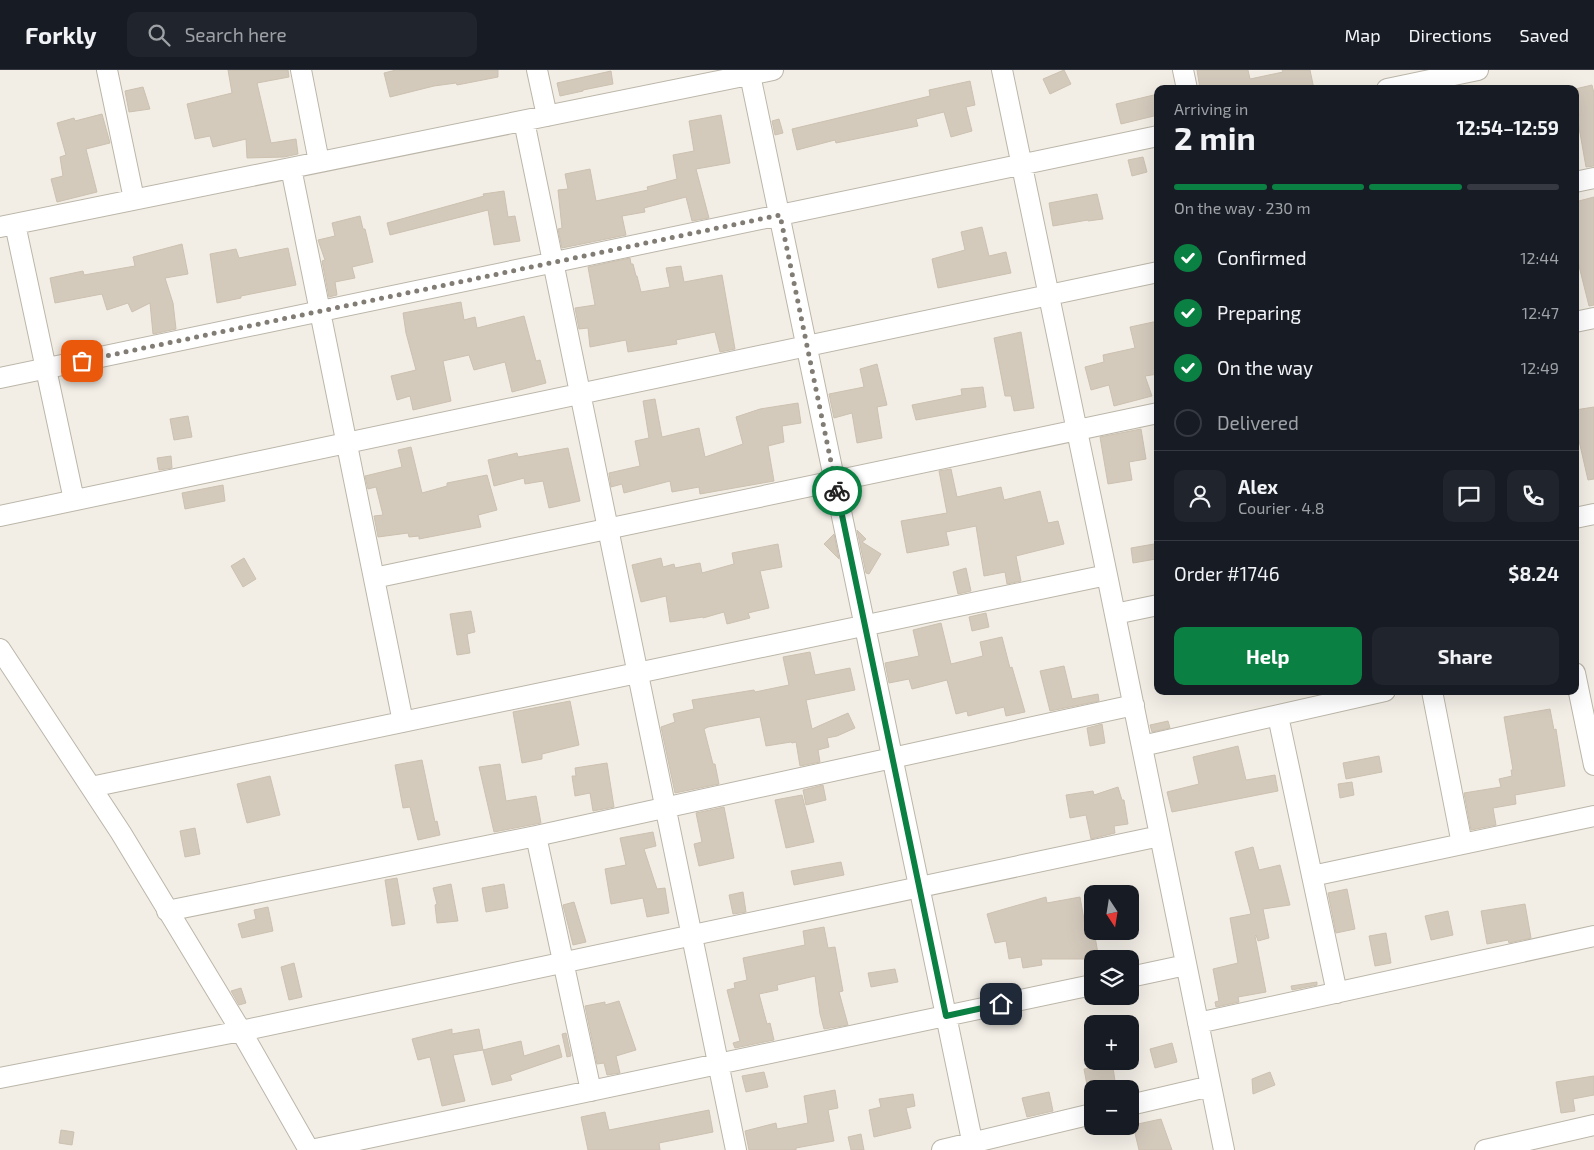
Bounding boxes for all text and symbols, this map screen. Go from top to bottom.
search box [127,12,477,57]
text: Forkly [25,20,97,49]
icon: search [145,21,173,49]
text: Search here [185,23,287,46]
text: Map [1344,24,1381,46]
text: Directions [1409,24,1492,46]
text: Saved [1520,24,1569,46]
text: Arriving in [1174,99,1248,118]
text: 12:54–12:59 [1456,116,1559,139]
text: 2 min [1174,118,1256,156]
text: On the way · 230 m [1174,198,1311,217]
icon: check [1174,244,1202,272]
text: Confirmed [1217,246,1307,269]
text: 12:44 [1520,248,1559,267]
icon: check [1174,299,1202,327]
text: Preparing [1217,301,1301,324]
text: 12:47 [1522,303,1559,322]
pin [61,340,103,382]
icon: bag [68,347,96,375]
icon: check [1174,354,1202,382]
text: On the way [1217,356,1313,379]
text: 12:49 [1521,358,1559,377]
text: Delivered [1217,411,1299,434]
courier [812,466,862,516]
button: person [1174,470,1226,522]
button: chat [1443,470,1495,522]
button: phone [1507,470,1559,522]
text: Alex [1238,475,1278,498]
icon: bike [823,477,851,505]
text: Courier · 4.8 [1238,498,1325,517]
text: Order #1746 [1174,562,1280,585]
text: $8.24 [1508,562,1559,585]
button: Help [1174,627,1362,685]
button: Share [1372,627,1559,685]
north arrow [1084,885,1139,940]
map controls [1084,885,1139,1135]
button: layers [1084,950,1139,1005]
pin [980,983,1022,1025]
icon: home [987,990,1015,1018]
button: + [1084,1015,1139,1070]
button: − [1084,1080,1139,1135]

